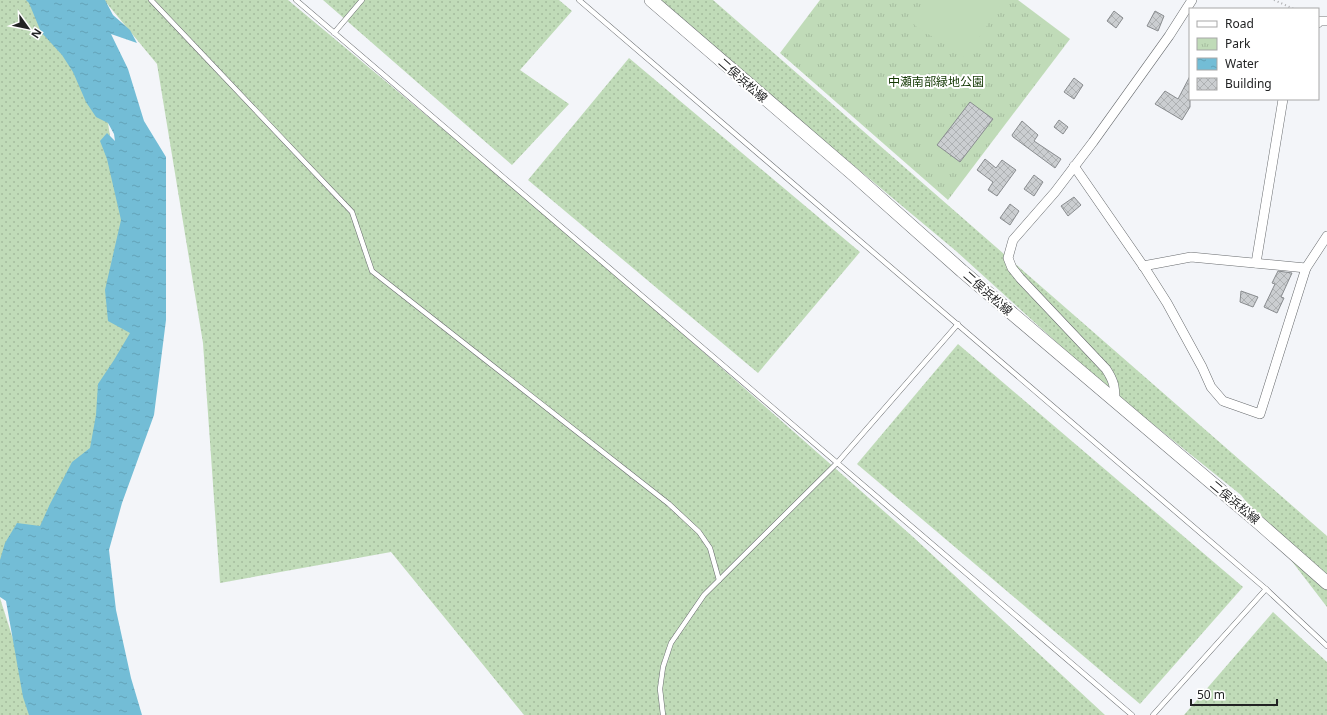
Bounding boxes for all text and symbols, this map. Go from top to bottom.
north arrow [8,8,48,48]
legend [1189,8,1319,100]
text: Road [1225,15,1254,32]
text: N [28,26,46,42]
text: Park [1225,35,1251,52]
street label: 二俣浜松線 [715,54,771,106]
text: Water [1225,55,1259,72]
park label: 中瀬南部緑地公園 [888,73,984,90]
text: Building [1225,75,1272,92]
street label: 二俣浜松線 [960,267,1016,319]
street label: 二俣浜松線 [1207,476,1263,528]
scale bar [1191,681,1277,707]
text: 50 m [1197,686,1225,703]

